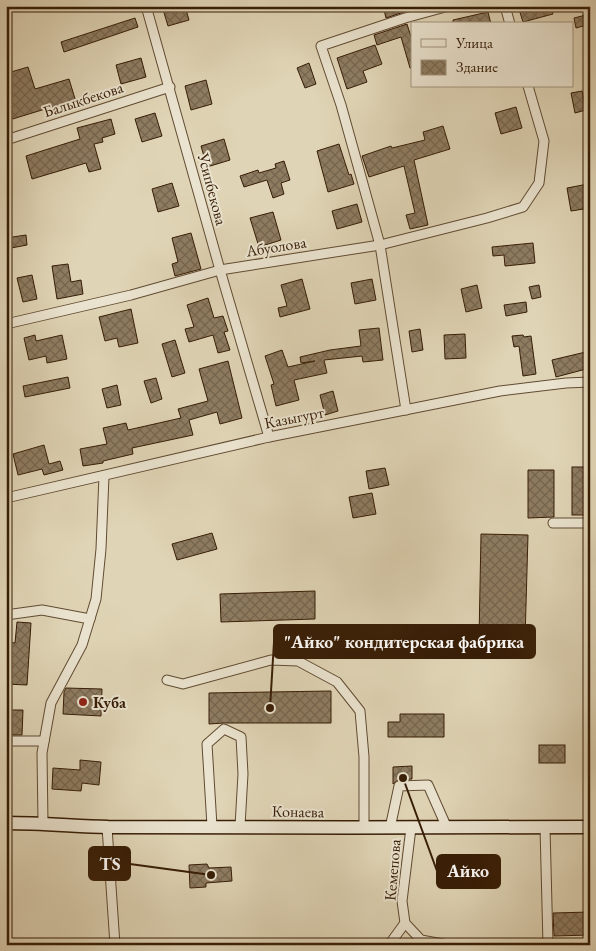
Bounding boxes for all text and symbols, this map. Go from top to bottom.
legend [411,22,574,88]
text: Улица [455,33,493,52]
text: Здание [456,57,498,76]
street label: Балыкбекова [40,76,127,122]
street label: Усипбекова [193,150,232,228]
street label: Абуолова [243,231,308,262]
street label: Казыгурт [263,401,326,434]
callout: "Айко" кондитерская фабрика [274,625,535,658]
text: "Айко" кондитерская фабрика [284,630,524,653]
place label: Куба [93,692,127,713]
marker: Куба [77,696,89,708]
street label: Конаева [272,801,325,822]
street label: Кемепова [379,838,406,902]
callout: TS [89,847,130,880]
text: TS [99,852,121,875]
callout: Айко [437,855,500,888]
text: Айко [446,859,489,882]

